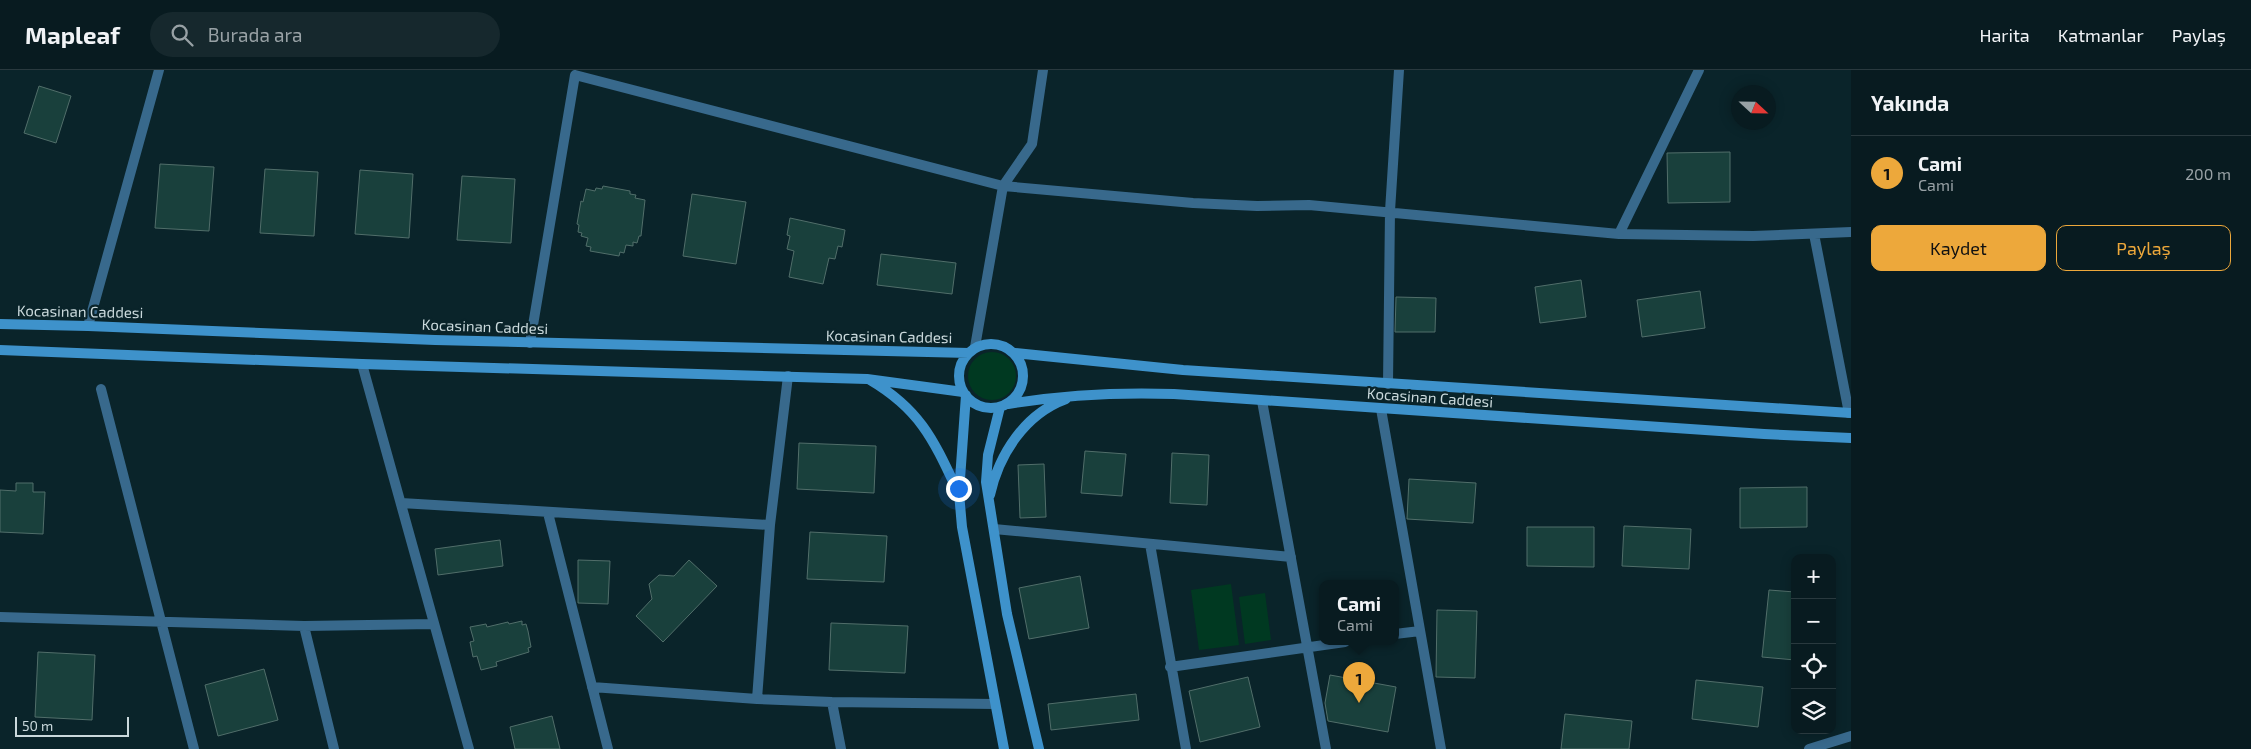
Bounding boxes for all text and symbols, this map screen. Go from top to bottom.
search box [150,12,500,57]
text: Mapleaf [25,20,120,49]
icon: search [168,21,196,49]
text: Burada ara [208,23,303,46]
text: Harita [1979,24,2030,46]
text: Katmanlar [2058,24,2144,46]
text: Paylaş [2172,24,2226,46]
north arrow [1731,85,1776,130]
text: Yakında [1871,90,1949,115]
text: Cami [1918,152,1962,175]
text: 1 [1884,164,1890,183]
text: 200 m [2185,164,2231,183]
text: Cami [1918,175,1954,194]
button: Kaydet [1871,225,2046,271]
button: Paylaş [2056,225,2231,271]
street label: Kocasinan Caddesi [17,301,143,321]
street label: Kocasinan Caddesi [421,315,549,337]
street label: Kocasinan Caddesi [826,326,952,346]
street label: Kocasinan Caddesi [1366,384,1494,410]
your location [946,476,972,502]
map controls [1791,554,1836,734]
button: + [1791,554,1836,599]
popup [1319,580,1399,645]
text: Cami [1337,592,1381,615]
button: − [1791,599,1836,644]
text: Cami [1337,615,1373,634]
button: locate [1791,644,1836,689]
pin: 1 [1343,662,1375,703]
button: layers [1791,689,1836,734]
scale bar [15,714,129,737]
text: 50 m [22,717,53,734]

